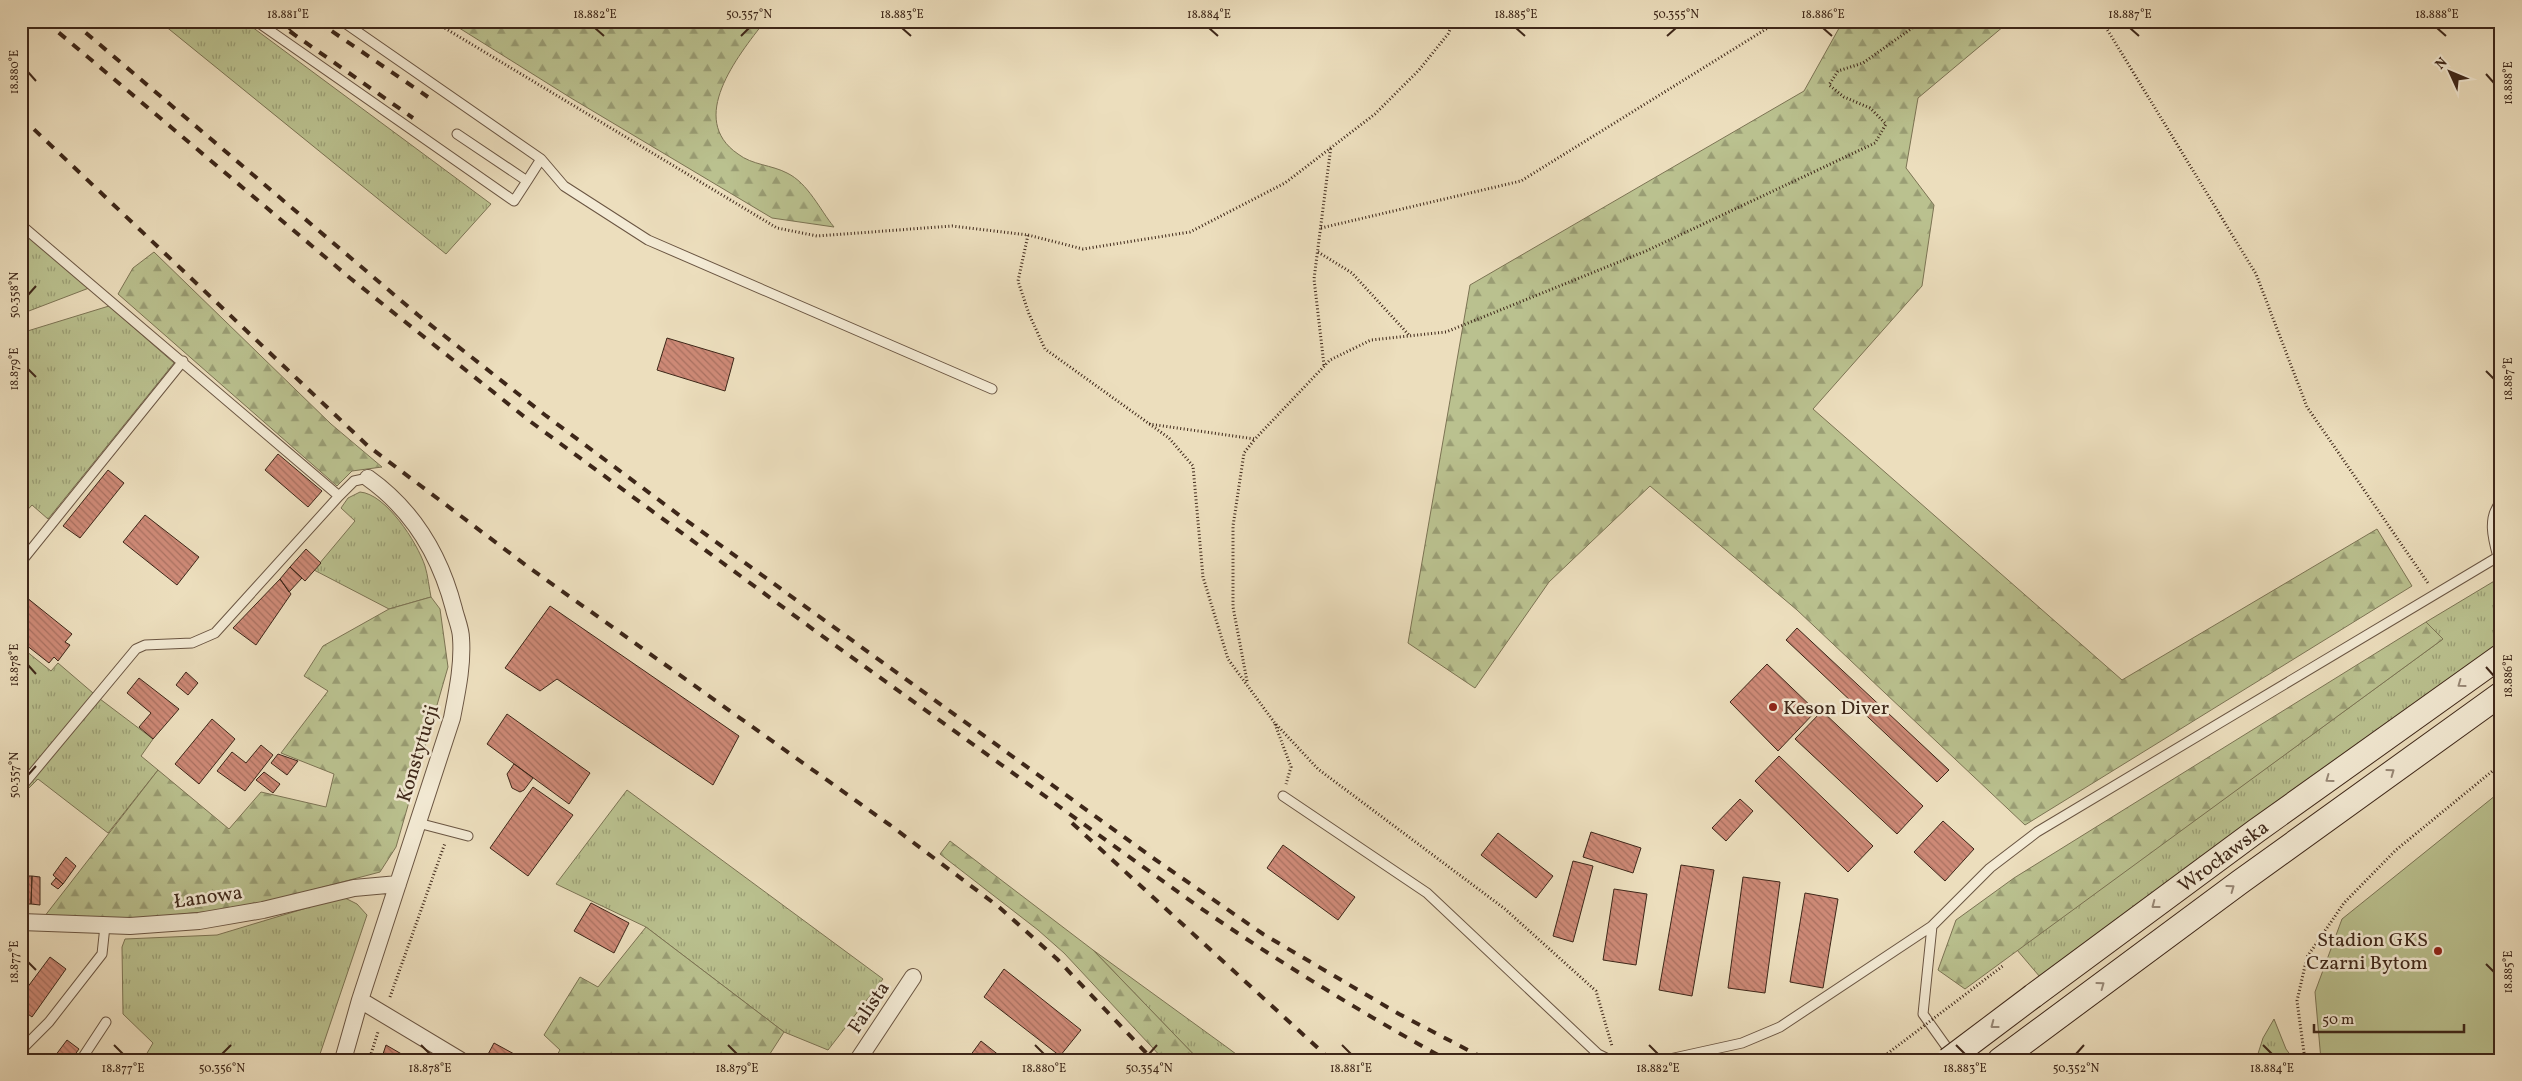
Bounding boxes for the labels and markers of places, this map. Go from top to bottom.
place label: Keson Diver [1783,695,1889,723]
marker: Keson Diver [1767,701,1779,713]
place label: Stadion GKS Czarni Bytom [2306,927,2428,978]
marker: Stadion GKS Czarni Bytom [2432,945,2444,957]

